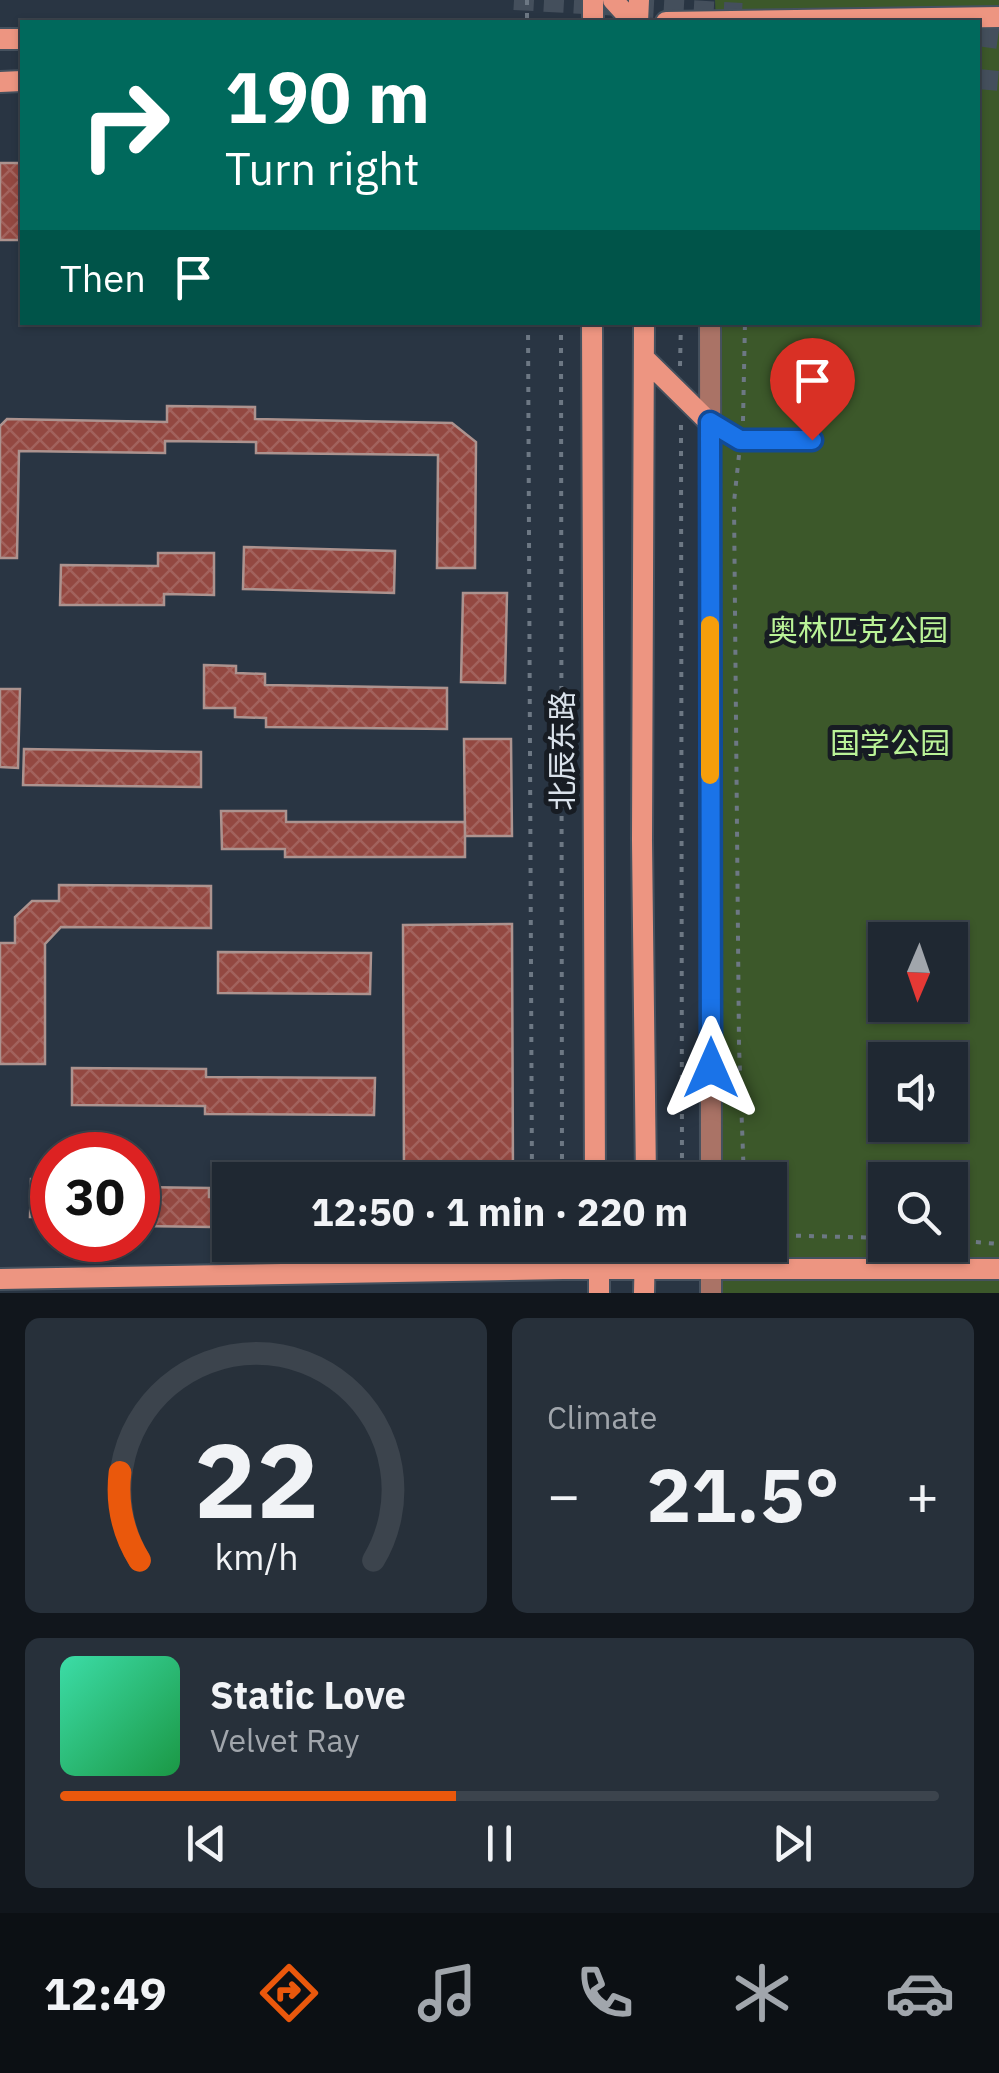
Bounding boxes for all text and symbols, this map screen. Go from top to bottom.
text: 190 m [225,51,430,142]
icon: right [60,60,190,190]
text: Turn right [225,139,420,197]
icon: arrive [166,250,221,305]
text: Then [60,253,146,302]
pin [770,338,855,441]
icon: arrive [785,353,840,408]
park label: 奥林匹克公园 [768,610,948,649]
street label: 北辰东路 [542,691,581,811]
park label: 国学公园 [830,723,950,762]
north arrow [868,922,968,1022]
map controls [868,922,968,1262]
position arrow [659,1016,763,1120]
button: sound [868,1042,968,1142]
speed limit sign: 30 [30,1132,160,1262]
button: search [868,1162,968,1262]
text: 12:50 · 1 min · 220 m [311,1187,688,1236]
text: Climate [547,1396,657,1438]
text: 22 [194,1411,318,1547]
text: 21.5° [646,1445,840,1543]
text: − [547,1459,580,1530]
text: + [906,1459,939,1530]
text: km/h [214,1533,298,1580]
text: Static Love [210,1670,406,1719]
text: Velvet Ray [210,1719,359,1761]
icon: previous [179,1816,234,1871]
icon: pause [472,1816,527,1871]
icon: next [765,1816,820,1871]
icon: directions [254,1958,324,2028]
icon: music [412,1958,482,2028]
icon: phone [570,1958,640,2028]
icon: climate [727,1958,797,2028]
icon: car [885,1958,955,2028]
text: 12:49 [44,1964,167,2022]

